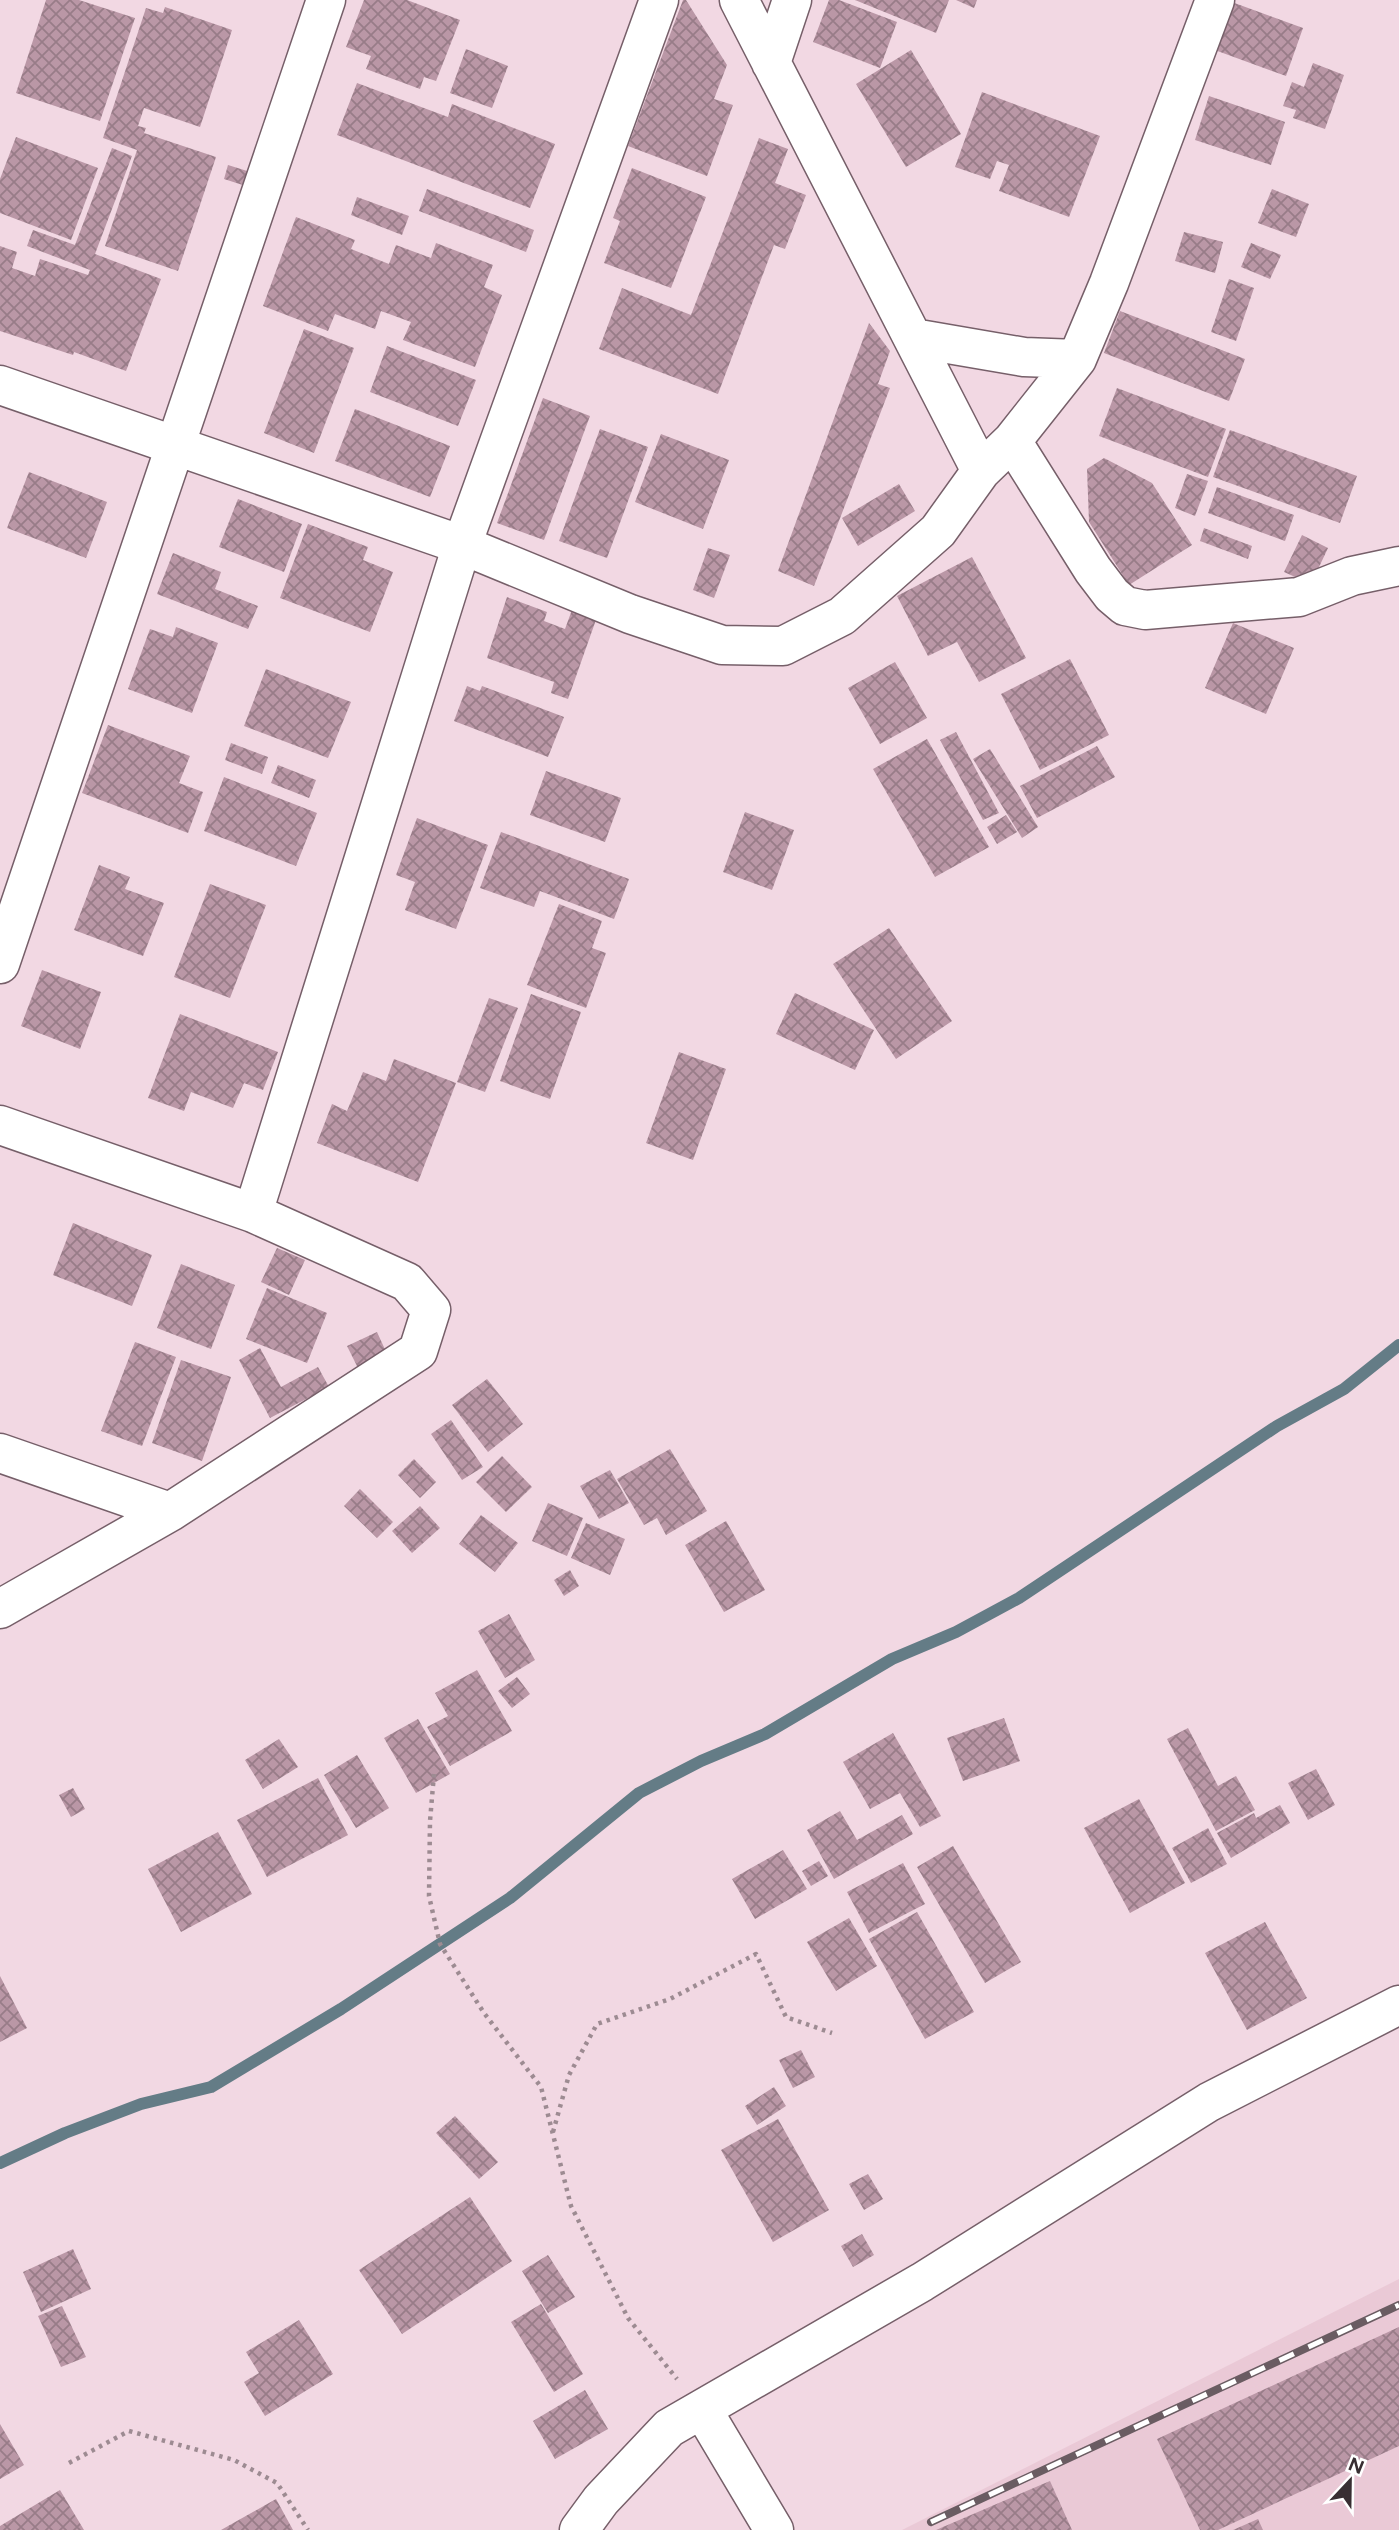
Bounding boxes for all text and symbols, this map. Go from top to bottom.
north arrow [1315,2446,1385,2516]
text: N [1345,2452,1367,2479]

